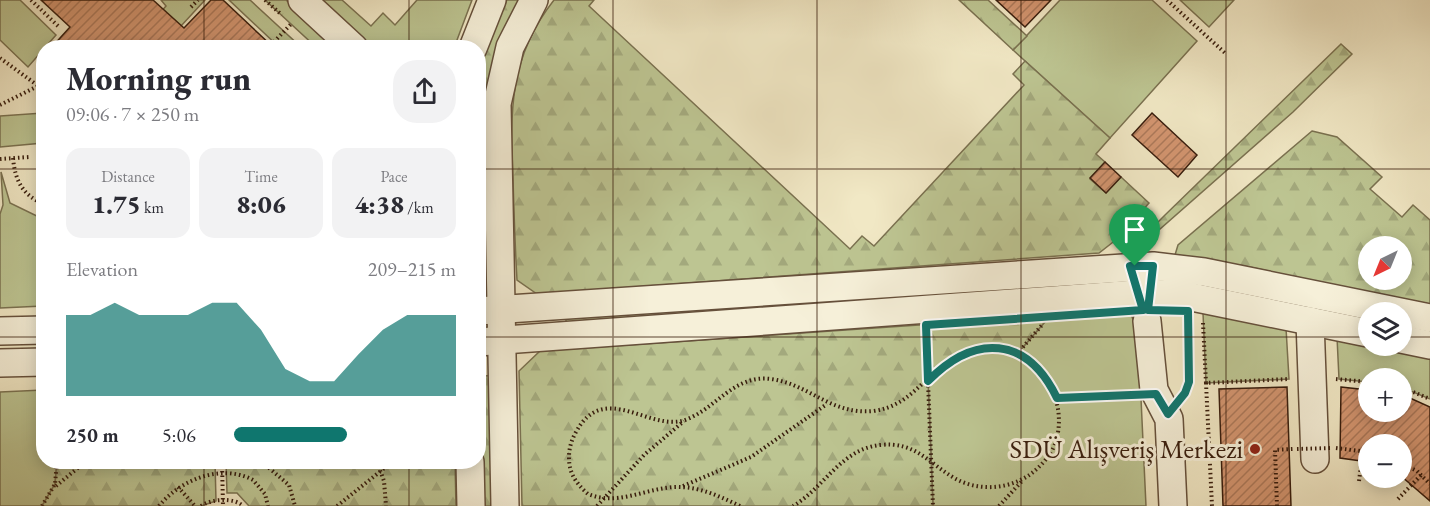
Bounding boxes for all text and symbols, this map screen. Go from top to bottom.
text: Morning run [66,57,251,100]
button: share [393,60,456,123]
text: 09:06 · 7 × 250 m [66,101,199,127]
text: Distance [101,166,155,187]
text: Time [244,166,278,187]
text: Pace [381,166,407,187]
text: 1.75 [92,187,141,221]
text: 8:06 [236,187,286,221]
text: 4:38 [354,187,404,221]
text: km [141,197,164,218]
text: /km [404,197,434,218]
pin [1109,204,1160,266]
icon: arrive [1118,213,1151,246]
north arrow [1358,236,1412,290]
map controls [1358,236,1412,488]
text: Elevation [66,256,138,282]
text: 209–215 m [368,256,456,282]
button: layers [1358,302,1412,356]
button: + [1358,368,1412,422]
text: 250 m [66,422,119,448]
text: 5:06 [162,422,196,448]
place label: SDÜ Alışveriş Merkezi [1010,431,1243,466]
button: − [1358,434,1412,488]
marker: SDÜ Alışveriş Merkezi [1248,442,1262,456]

